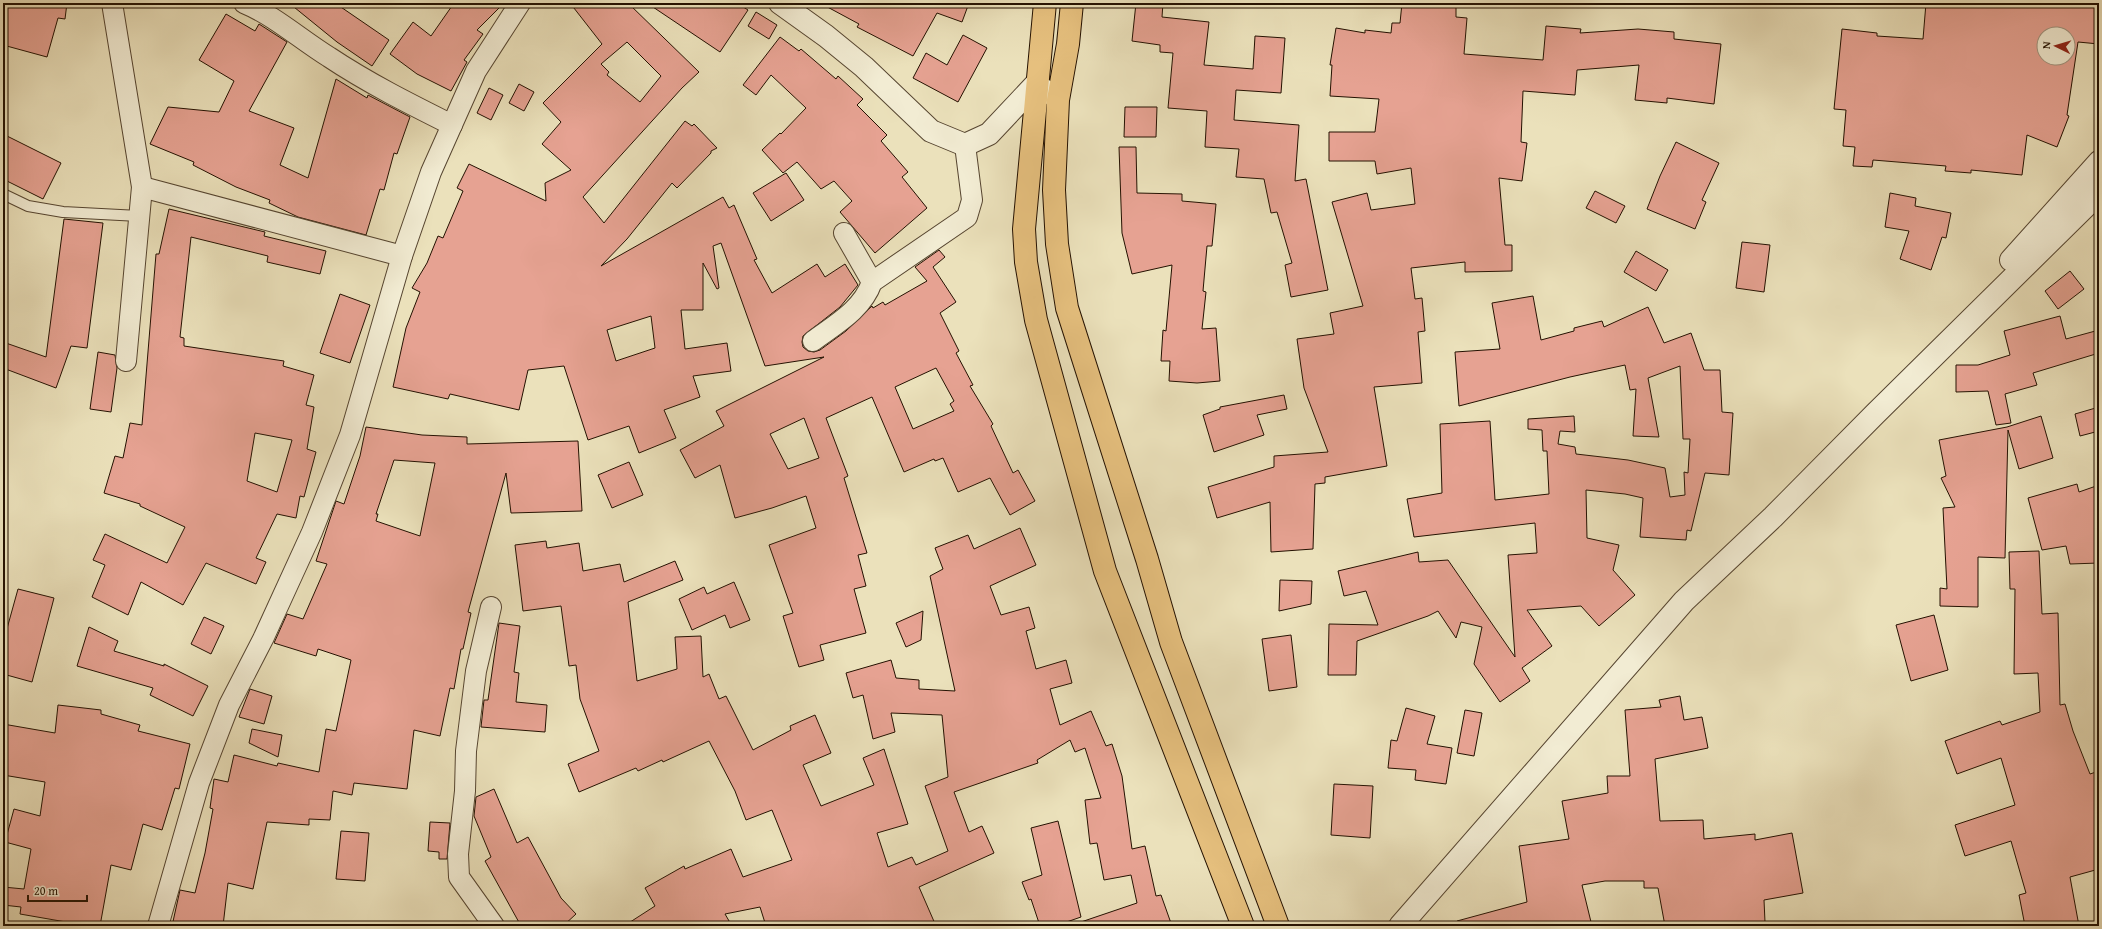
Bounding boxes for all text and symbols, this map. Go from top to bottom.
north arrow [2036,26,2076,66]
text: N [2038,40,2054,49]
scale bar [28,877,87,903]
text: 20 m [34,882,58,899]

